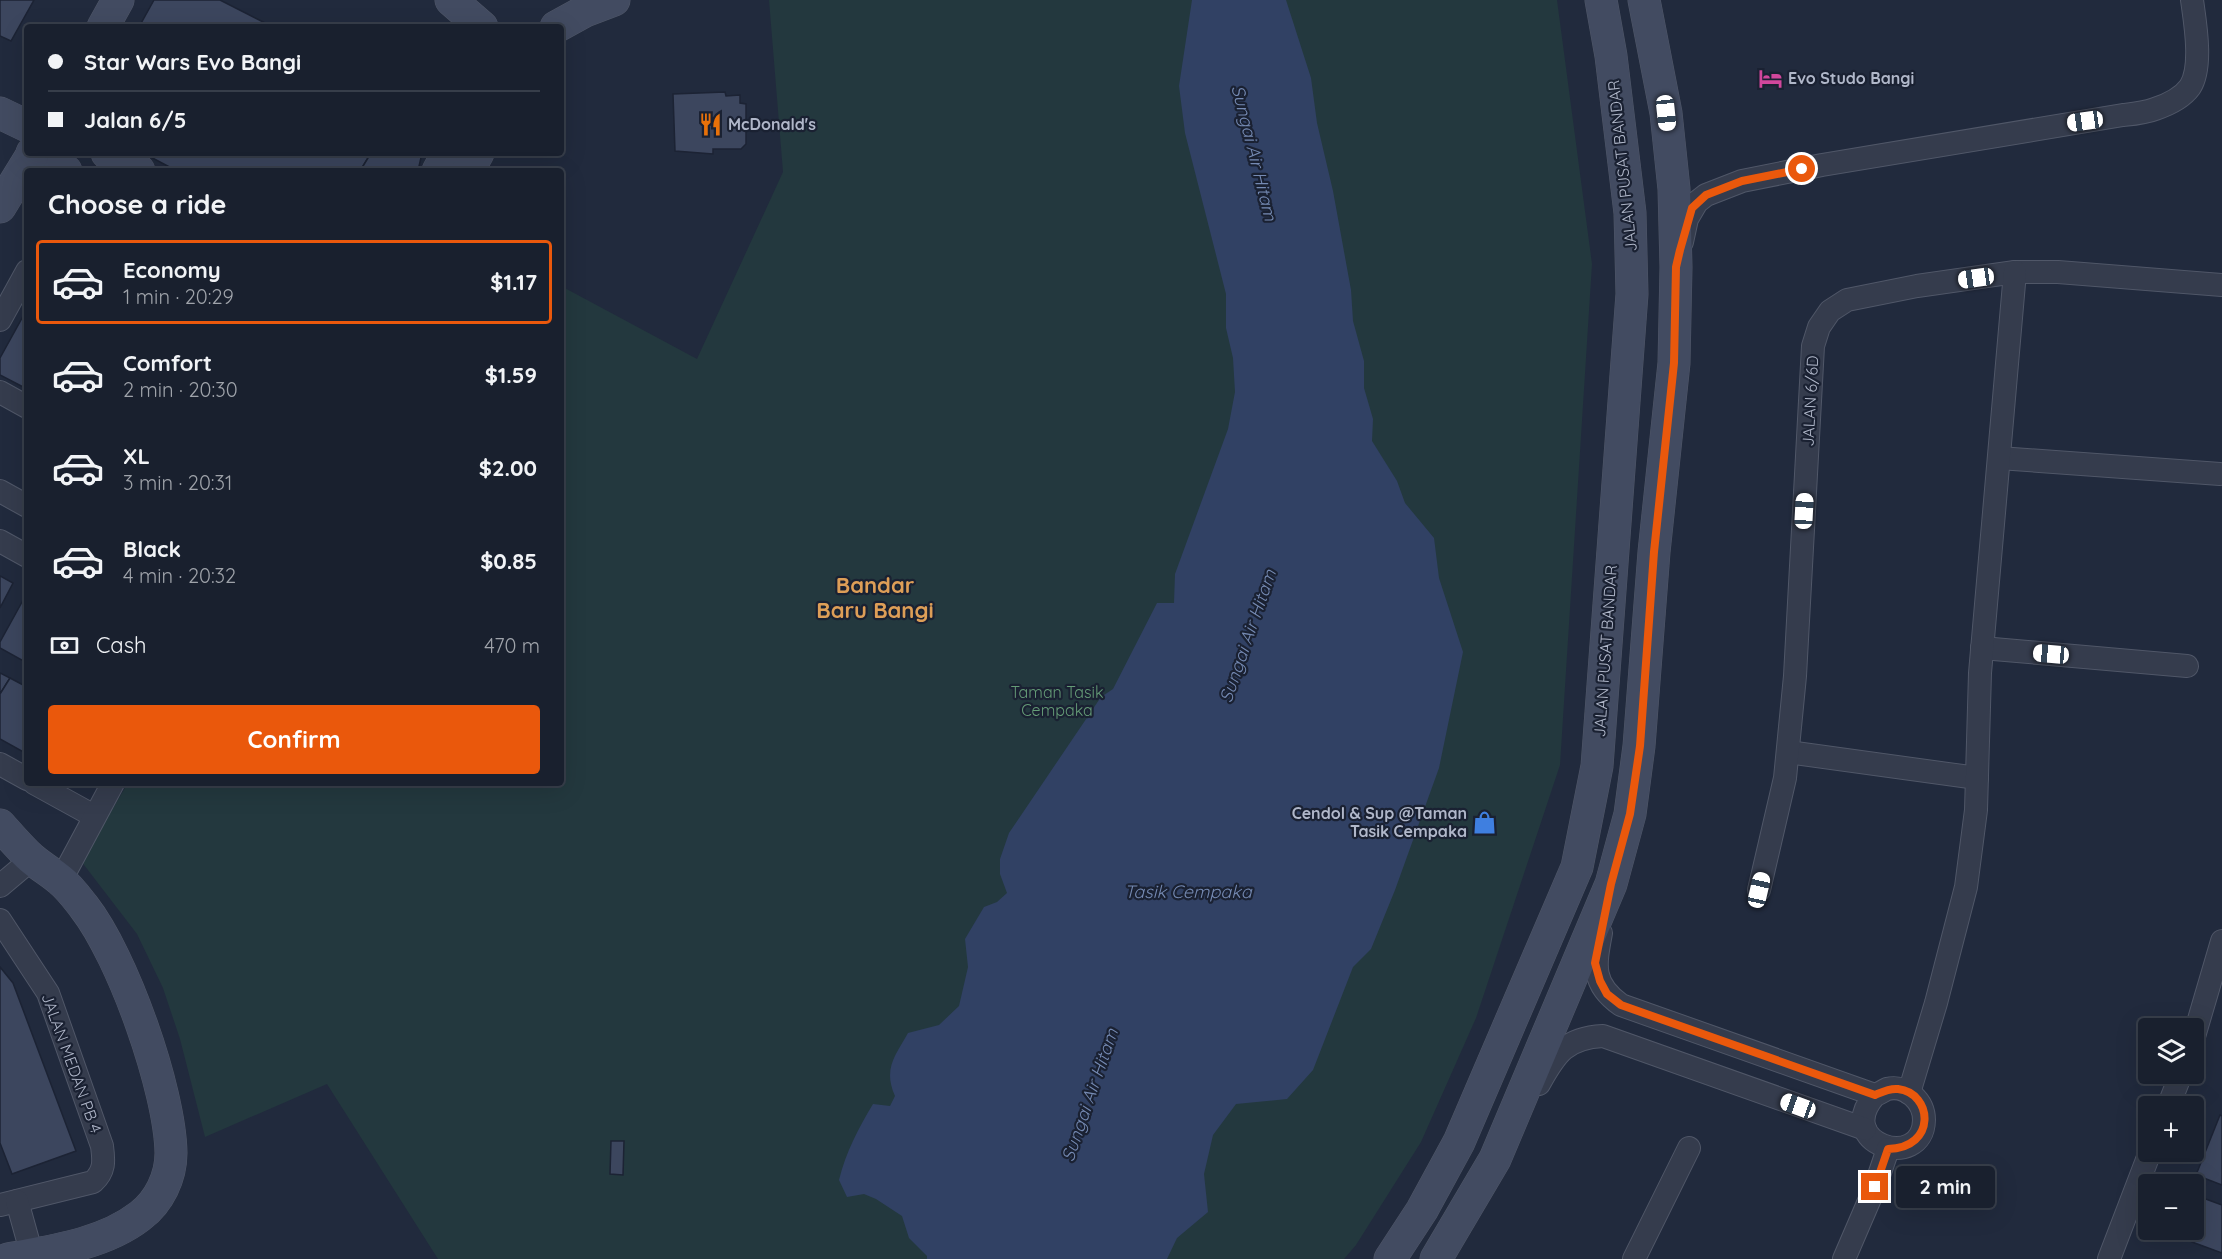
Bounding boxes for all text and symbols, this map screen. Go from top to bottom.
text: Star Wars Evo Bangi [84,48,301,76]
hotel icon: Evo Studo Bangi [1757,65,1783,91]
place label: Evo Studo Bangi [1788,68,1914,88]
street label: JALAN PUSAT BANDAR [1603,79,1641,253]
water label: Sungai Air Hitam [1226,83,1283,224]
car [1655,94,1677,132]
text: Jalan 6/5 [84,106,186,134]
car [2066,110,2104,132]
restaurant icon: McDonald's [697,111,723,137]
place label: McDonald's [728,114,816,134]
route start [1788,155,1815,182]
text: Choose a ride [48,187,226,221]
icon: car [51,255,105,309]
text: Economy [123,256,221,284]
car [1957,267,1995,289]
text: $1.17 [490,268,537,296]
text: 1 min · 20:29 [123,284,234,309]
icon: car [51,348,105,402]
text: Comfort [123,349,212,377]
street label: JALAN 6/6D [1798,355,1822,447]
text: $1.59 [485,361,537,389]
text: 2 min · 20:30 [123,377,238,402]
icon: car [51,441,105,495]
text: XL [123,442,150,470]
text: $2.00 [479,454,537,482]
text: 3 min · 20:31 [123,470,232,495]
car [1794,493,1814,529]
icon: car [51,534,105,588]
text: Black [123,535,181,563]
text: $0.85 [480,547,537,575]
text: 4 min · 20:32 [123,563,236,588]
street label: JALAN PUSAT BANDAR [1589,564,1621,738]
water label: Sungai Air Hitam [1214,566,1281,705]
district label: Bandar Baru Bangi [816,571,934,624]
icon: cash [48,629,81,662]
text: Cash [96,631,147,659]
text: 470 m [484,633,540,658]
car [2032,643,2070,665]
park label: Taman Tasik Cempaka [1011,682,1103,720]
button: Confirm [48,705,540,774]
place label: Cendol & Sup @Taman Tasik Cempaka [1292,803,1467,841]
shop icon: Cendol & Sup @Taman Tasik Cempaka [1472,809,1498,835]
car [1746,870,1772,910]
water label: Tasik Cempaka [1124,880,1253,903]
street label: JALAN MEDAN PB 4 [37,991,107,1135]
map controls [2138,1018,2204,1240]
button: layers [2138,1018,2204,1084]
water label: Sungai Air Hitam [1056,1025,1123,1164]
car [1778,1091,1818,1121]
button: + [2138,1096,2204,1162]
callout: 2 min [1896,1166,1995,1208]
route end [1861,1173,1888,1200]
text: 2 min [1919,1174,1972,1199]
button: − [2138,1174,2204,1240]

